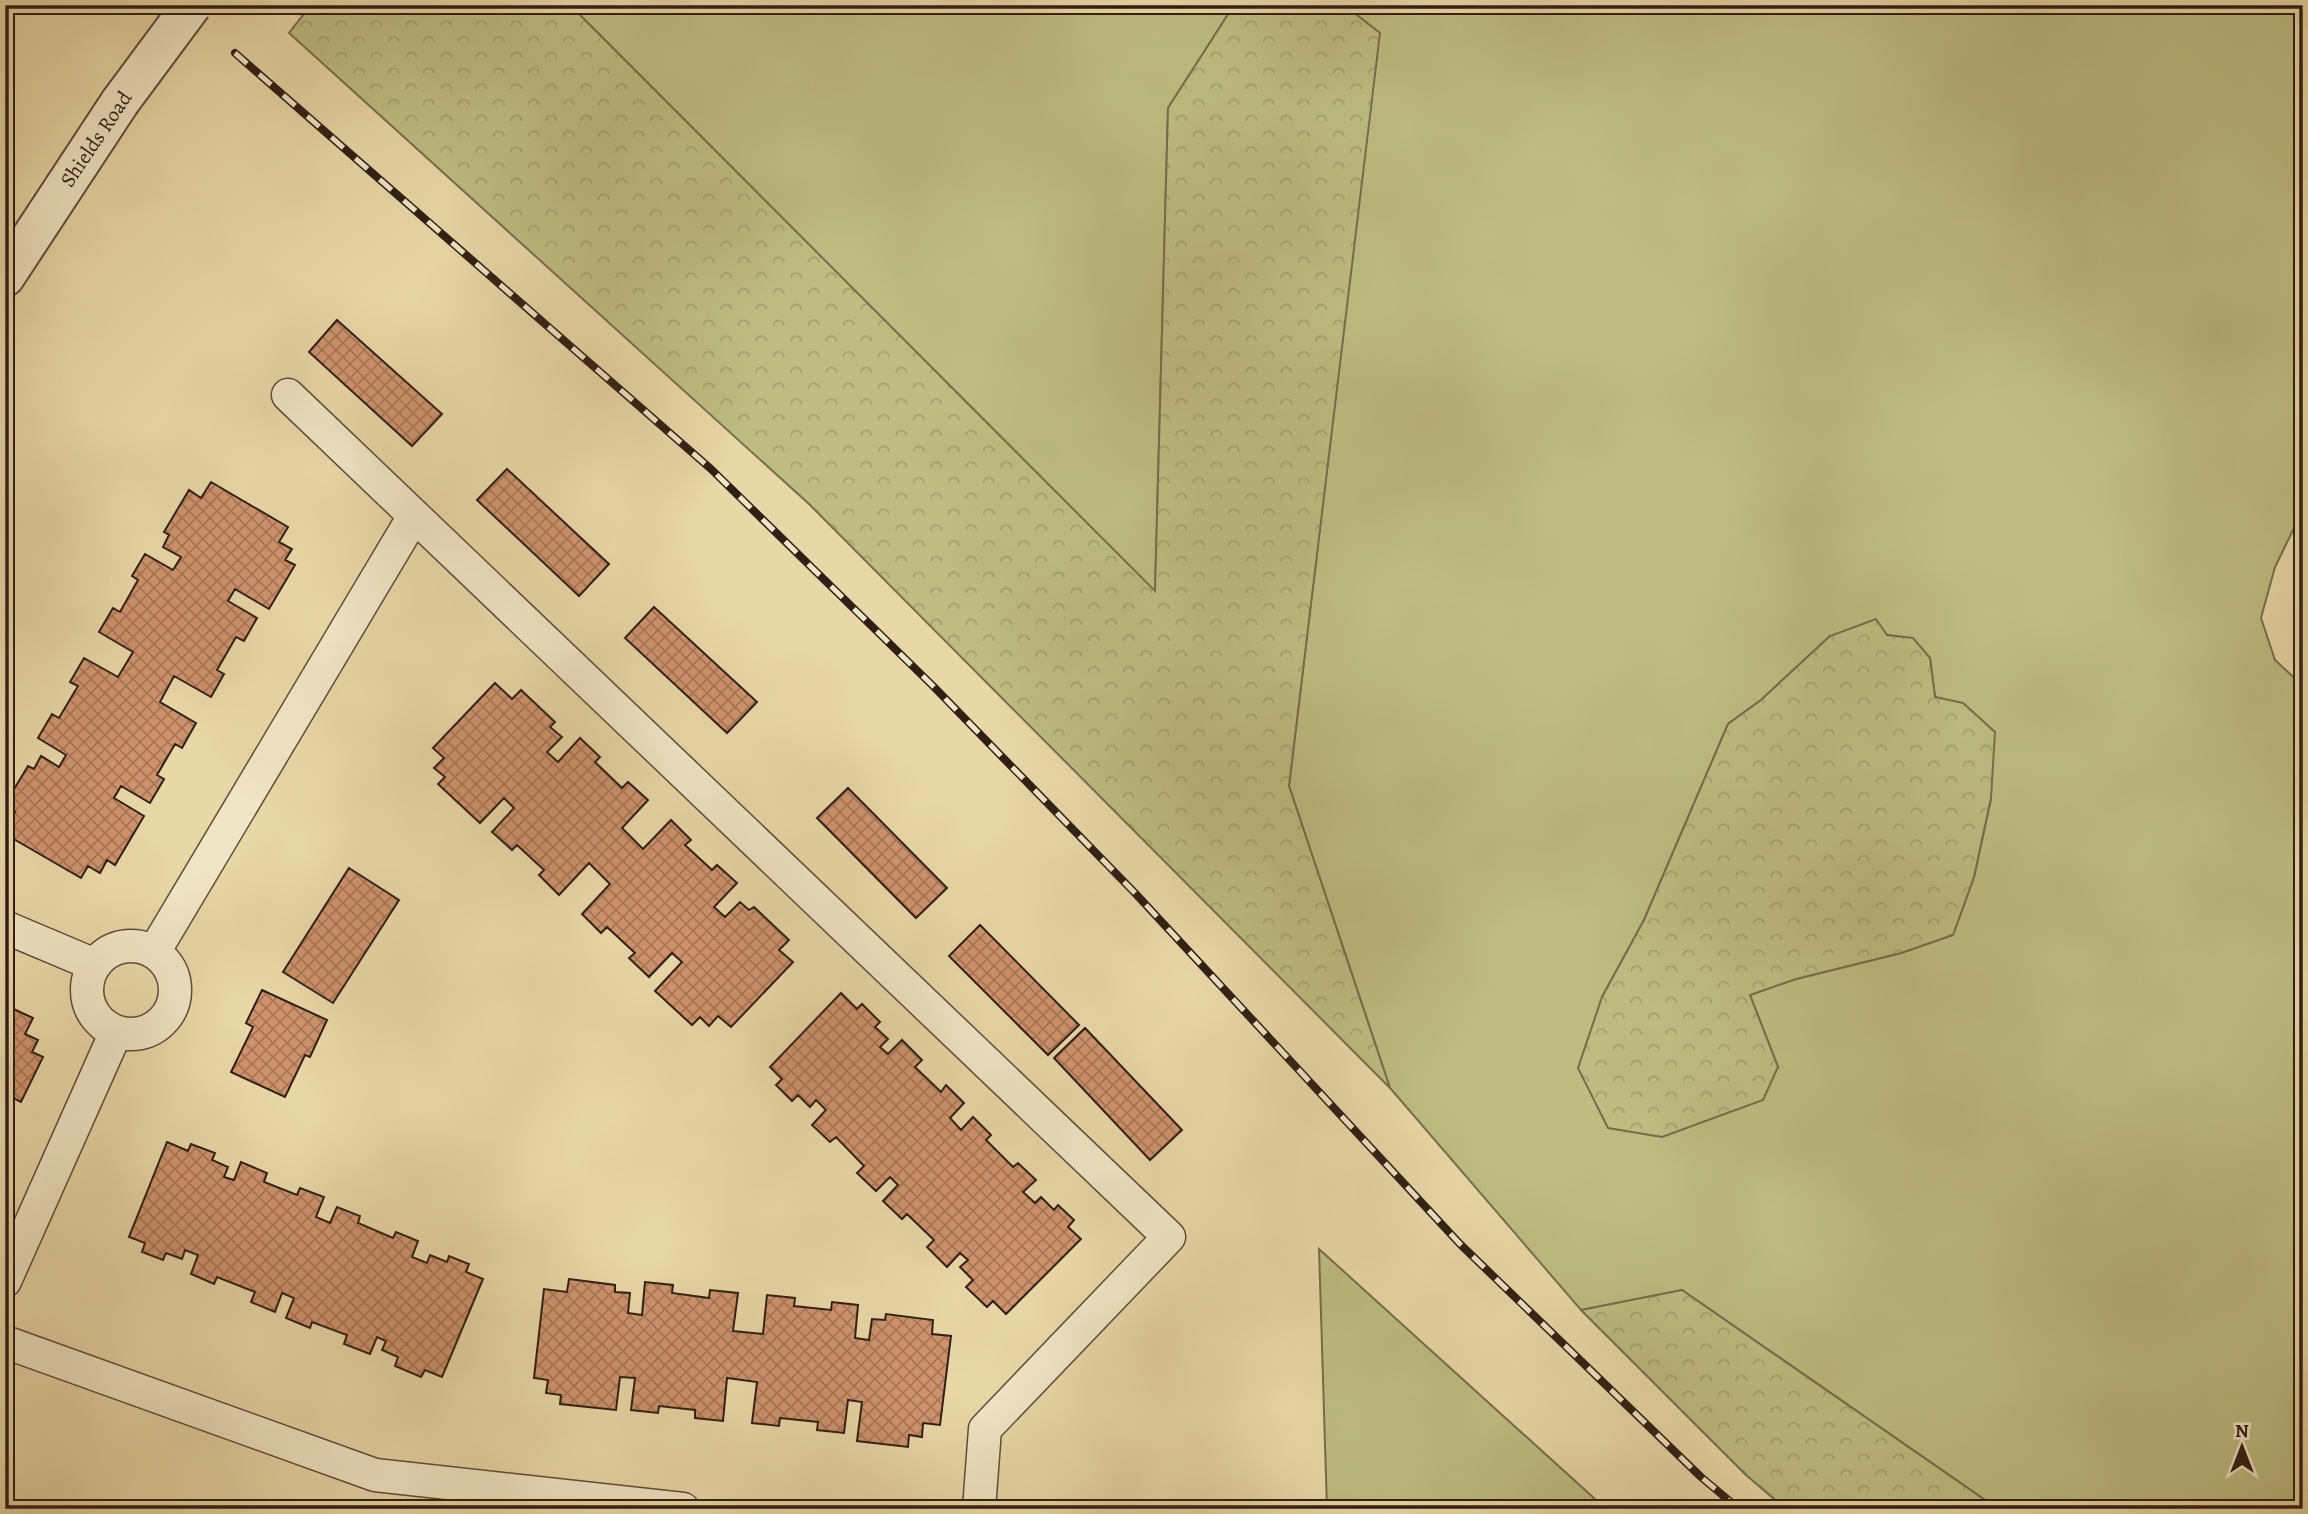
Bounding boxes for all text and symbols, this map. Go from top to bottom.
street label: Shields Road [54,85,139,193]
north arrow [2206,1412,2276,1482]
text: N [2235,1418,2249,1444]

